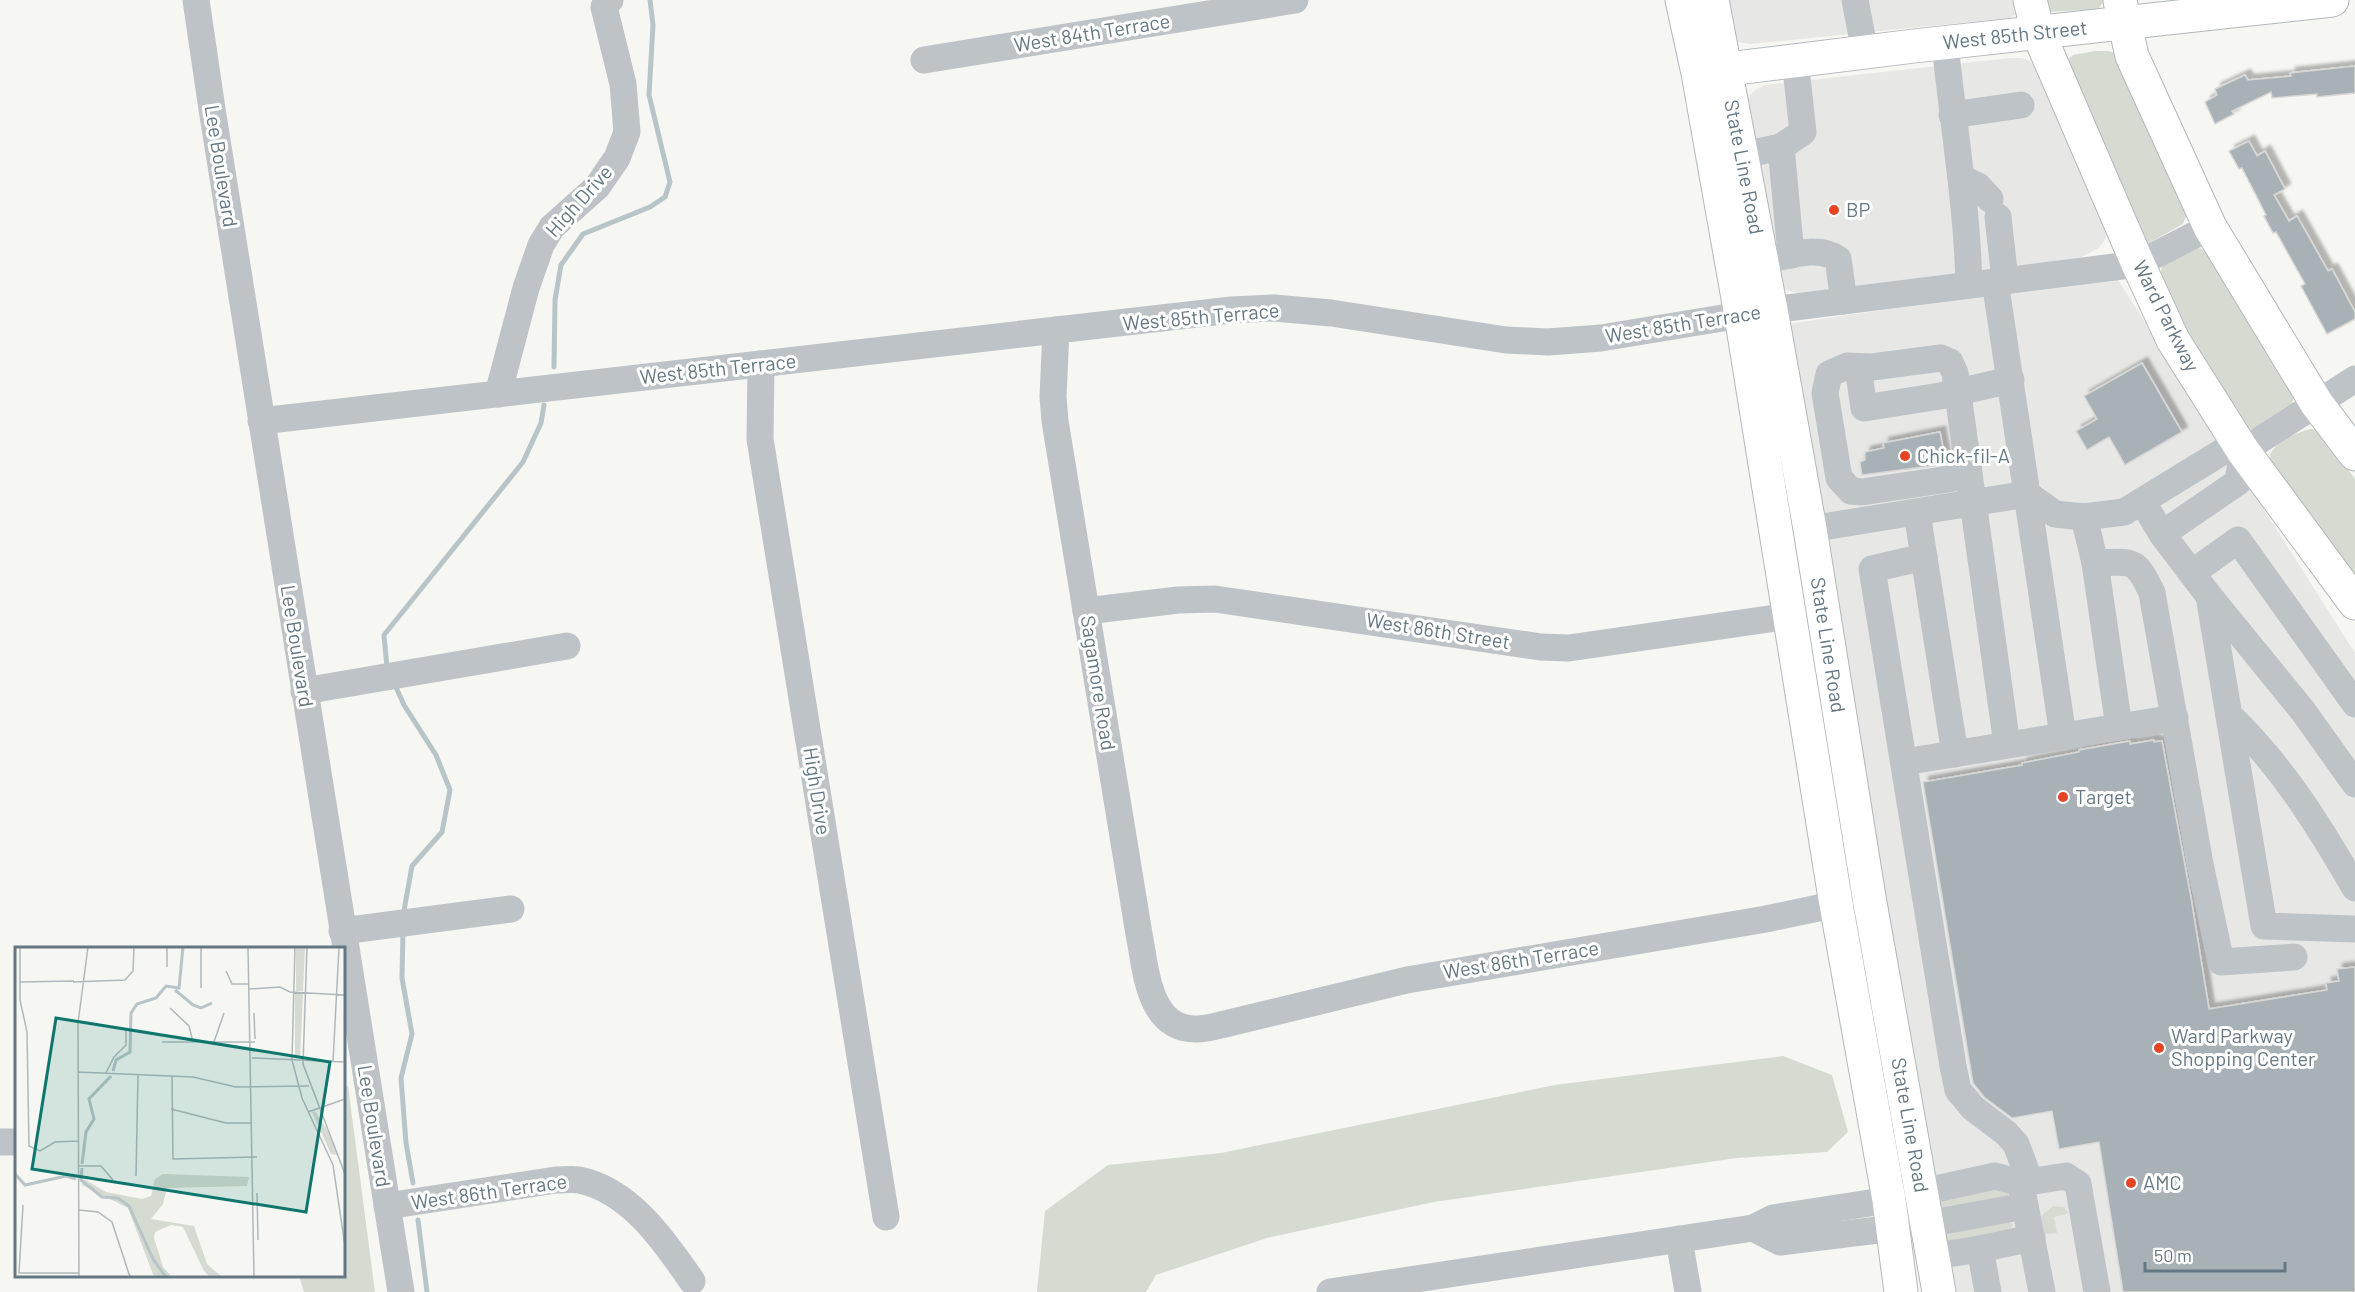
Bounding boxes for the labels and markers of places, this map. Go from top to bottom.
place label: BP [1846,197,1871,221]
marker: BP [1827,203,1841,217]
place label: Chick-fil-A [1917,443,2010,467]
marker: Chick-fil-A [1898,449,1912,463]
place label: Target [2075,784,2132,808]
marker: Target [2056,790,2070,804]
place label: Ward Parkway Shopping Center [2171,1023,2315,1070]
marker: Ward Parkway Shopping Center [2152,1041,2166,1055]
place label: AMC [2143,1170,2182,1194]
marker: AMC [2124,1176,2138,1190]

